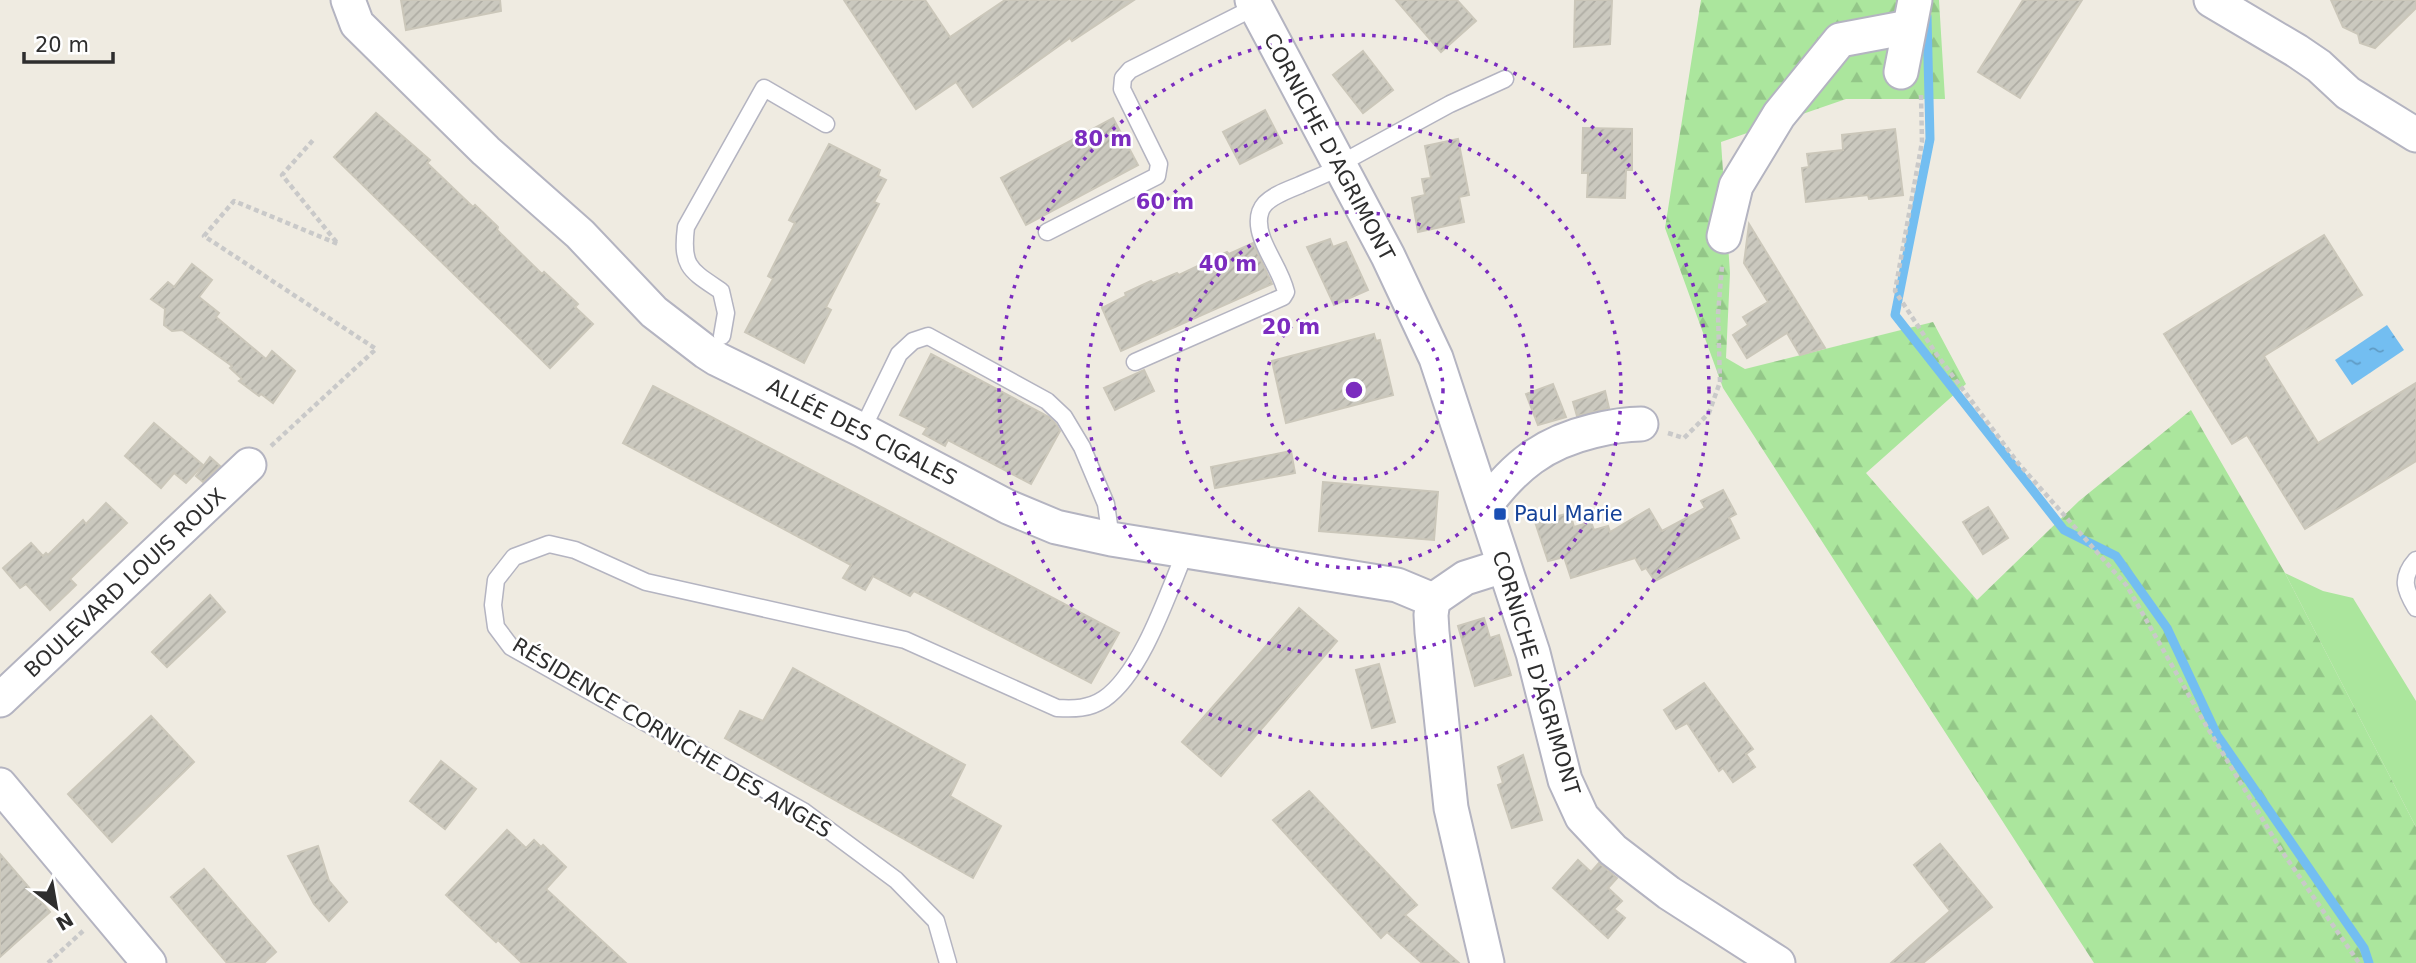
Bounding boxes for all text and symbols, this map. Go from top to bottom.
scale bar [24,21,114,65]
street label: CORNICHE D'AGRIMONT [1259,29,1399,265]
text: 20 m [35,33,89,57]
text: 80 m [1074,127,1132,151]
text: 60 m [1136,190,1194,214]
text: 40 m [1199,252,1257,276]
text: 20 m [1262,315,1320,339]
street label: ALLÉE DES CIGALES [763,373,962,490]
centre of rings [1342,378,1366,402]
street label: BOULEVARD LOUIS ROUX [20,484,230,682]
place label: Paul Marie [1514,502,1623,526]
marker: Paul Marie [1492,506,1508,522]
street label: CORNICHE D'AGRIMONT [1487,548,1585,798]
street label: RÉSIDENCE CORNICHE DES ANGES [508,632,836,843]
north arrow [21,872,91,942]
text: N [52,908,77,935]

